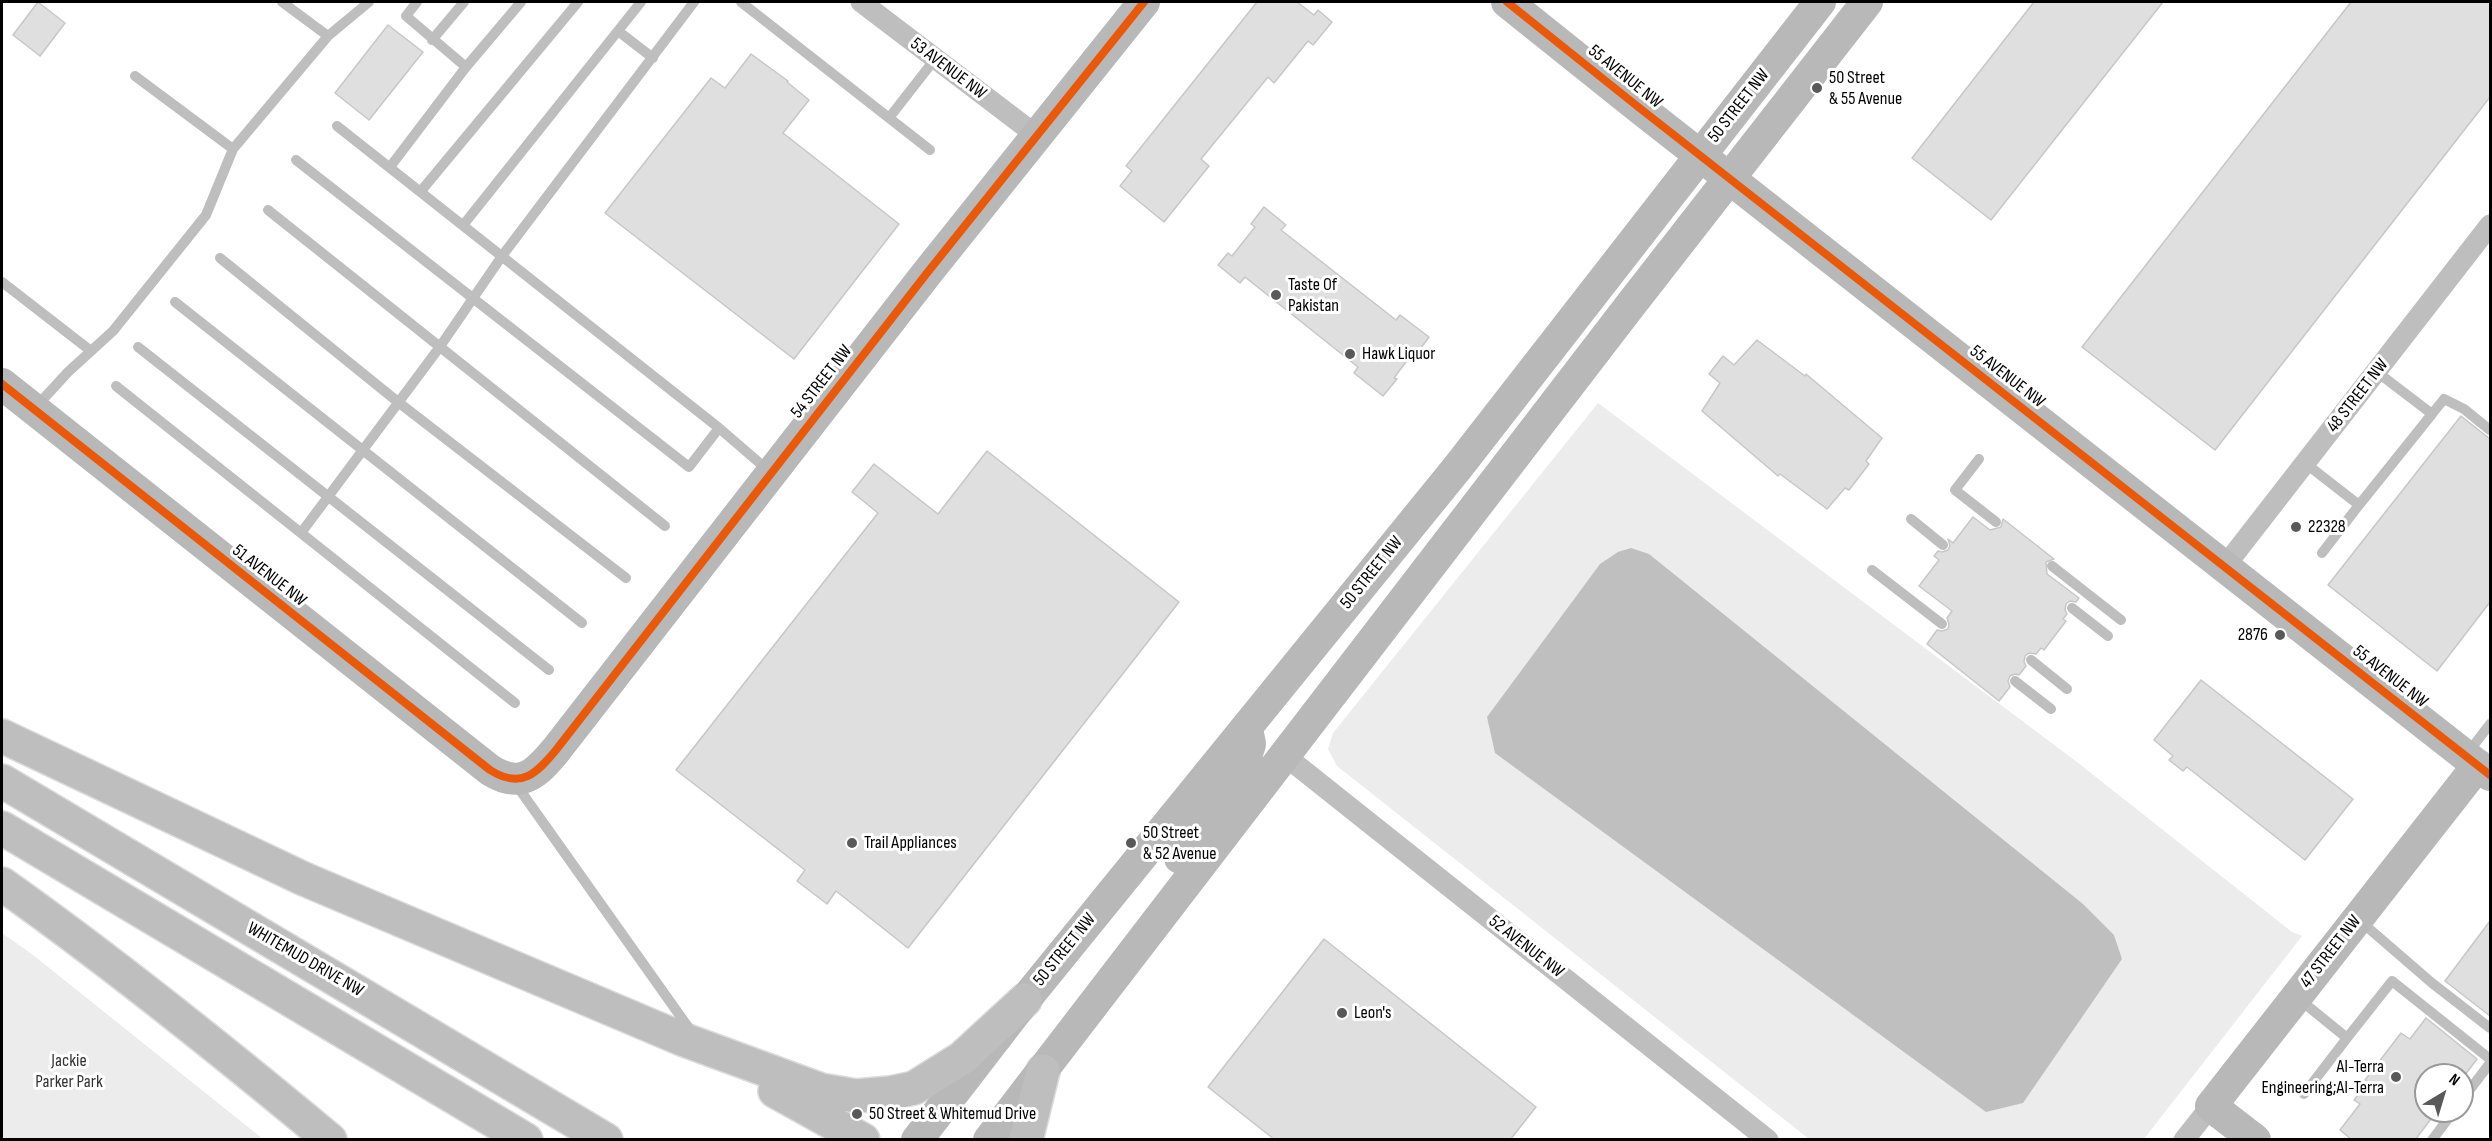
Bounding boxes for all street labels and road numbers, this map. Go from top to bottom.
street label: 53 AVENUE NW [906,33,990,105]
street label: 55 AVENUE NW [1584,41,1666,113]
street label: 50 STREET NW [1704,65,1774,147]
street label: 54 STREET NW [787,341,857,423]
street label: 55 AVENUE NW [1965,341,2049,413]
street label: 48 STREET NW [2323,355,2393,437]
street label: 50 STREET NW [1336,532,1408,614]
street label: 51 AVENUE NW [228,540,310,612]
street label: 55 AVENUE NW [2348,641,2432,713]
street label: 50 STREET NW [1029,909,1101,991]
street label: 52 AVENUE NW [1484,911,1568,983]
street label: 47 STREET NW [2296,911,2366,993]
street label: WHITEMUD DRIVE NW [243,918,367,1002]

